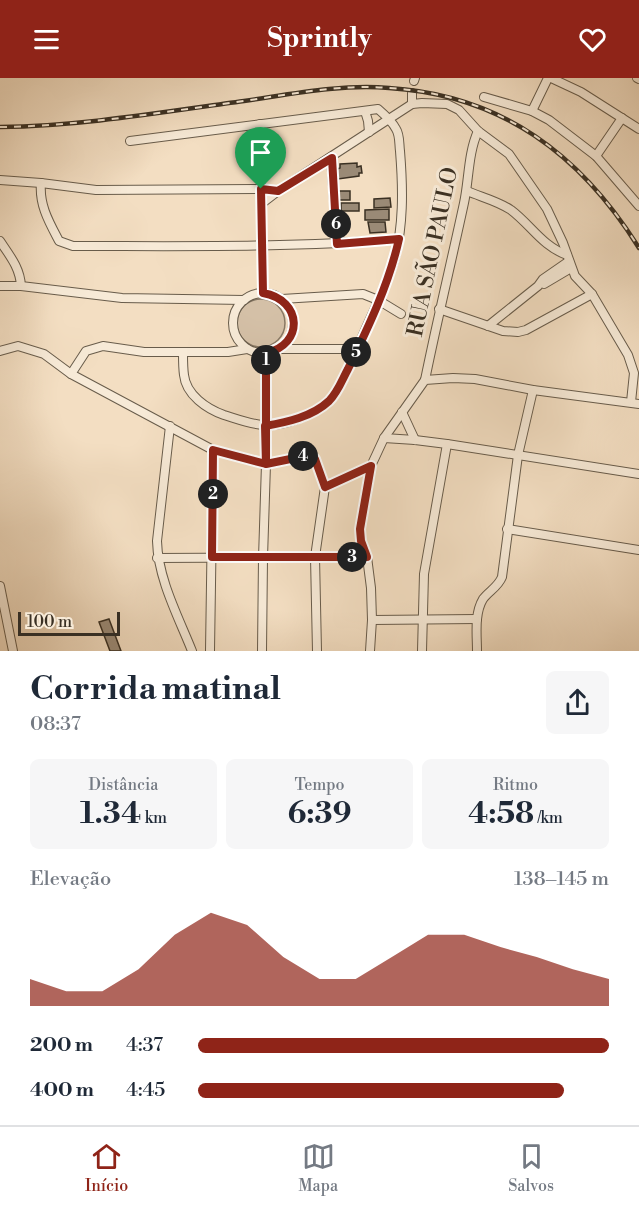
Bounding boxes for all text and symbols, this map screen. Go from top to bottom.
text: Sprintly [267,22,372,56]
icon: menu [30,23,63,56]
icon: heart [576,23,609,56]
pin [235,127,286,189]
icon: arrive [244,136,277,169]
street label: RUA SÃO PAULO [401,165,464,339]
pin: 6 [321,209,351,239]
text: 6 [331,214,341,234]
pin: 5 [341,337,371,367]
text: 5 [351,342,361,362]
pin: 1 [251,345,281,375]
text: 1 [262,350,270,370]
pin: 4 [288,441,318,471]
text: 4 [298,446,308,466]
pin: 2 [198,479,228,509]
text: 2 [208,484,218,504]
pin: 3 [337,542,367,572]
text: 3 [347,547,357,567]
scale bar [18,609,120,636]
text: 100 m [27,612,72,632]
text: Corrida matinal [30,669,281,710]
button: share [546,671,609,734]
text: 08:37 [30,712,81,737]
text: Distância [89,775,158,795]
text: Tempo [294,775,345,795]
text: Ritmo [493,775,538,795]
text: 1.34 [80,795,141,833]
text: 6:39 [287,795,352,833]
text: 4:58 [468,795,534,833]
text: km [141,808,167,828]
text: /km [534,808,563,828]
text: Elevação [30,867,111,892]
text: 138–145 m [514,867,609,892]
text: 200 m [30,1033,93,1058]
text: 4:37 [126,1033,163,1058]
text: 400 m [30,1078,94,1103]
text: 4:45 [126,1078,165,1103]
tab: Início [85,1140,128,1196]
tab: Mapa [298,1140,338,1196]
tab: Salvos [508,1140,554,1196]

